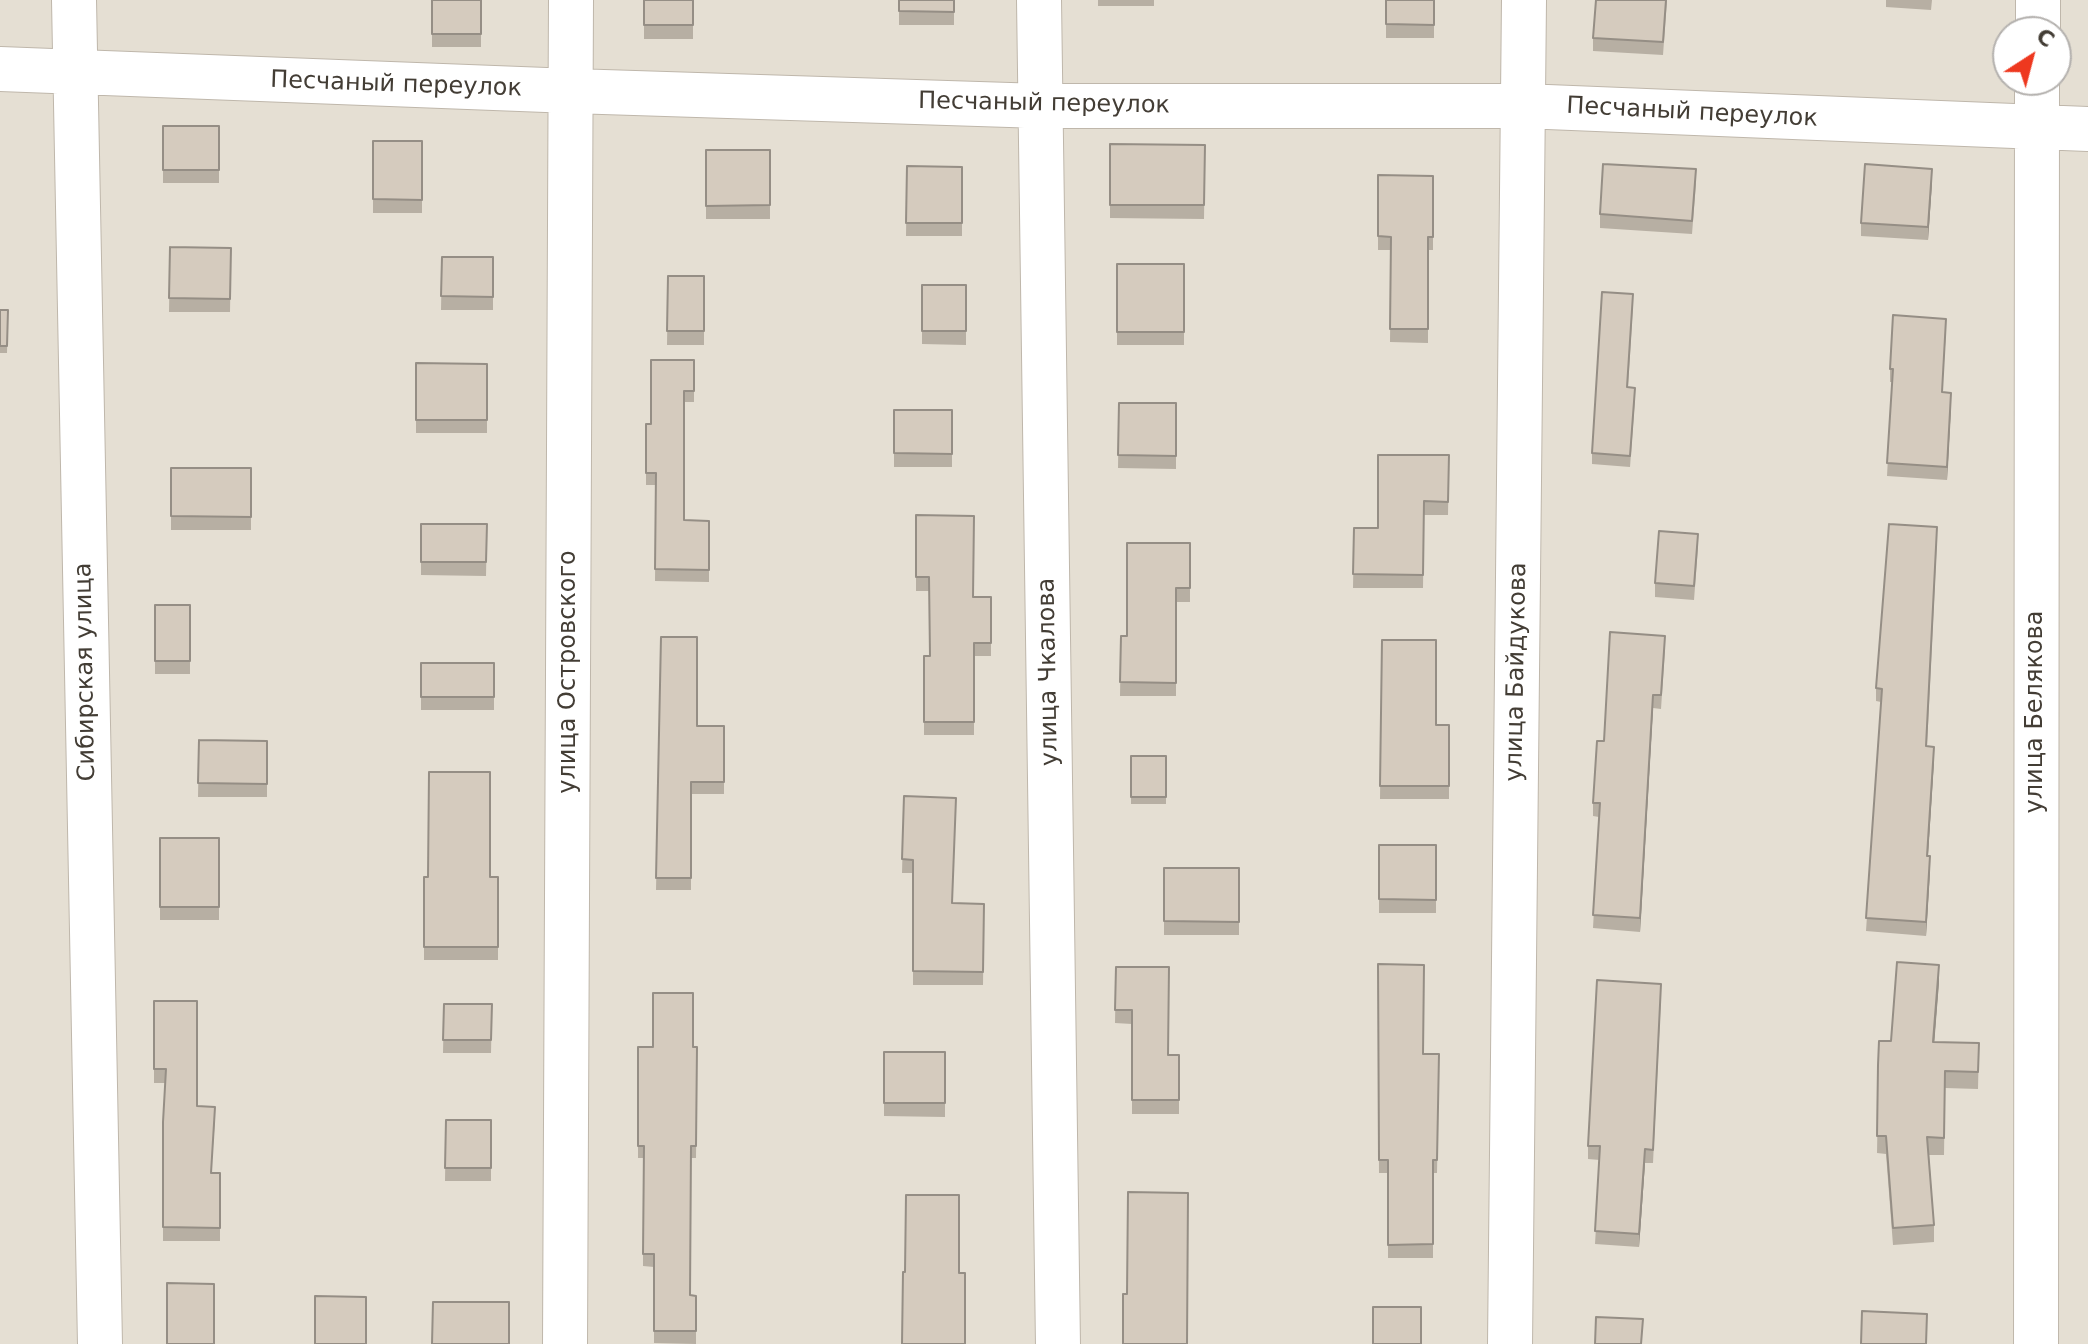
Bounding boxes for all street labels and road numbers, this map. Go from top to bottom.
street label: Песчаный переулок [270,66,522,104]
street label: Песчаный переулок [918,87,1170,121]
street label: Песчаный переулок [1565,92,1819,134]
street label: улица Островского [555,550,583,794]
street label: Сибирская улица [70,562,102,782]
street label: улица Байдукова [1501,562,1533,782]
street label: улица Чкалова [1033,578,1065,766]
street label: улица Белякова [2022,611,2050,813]

